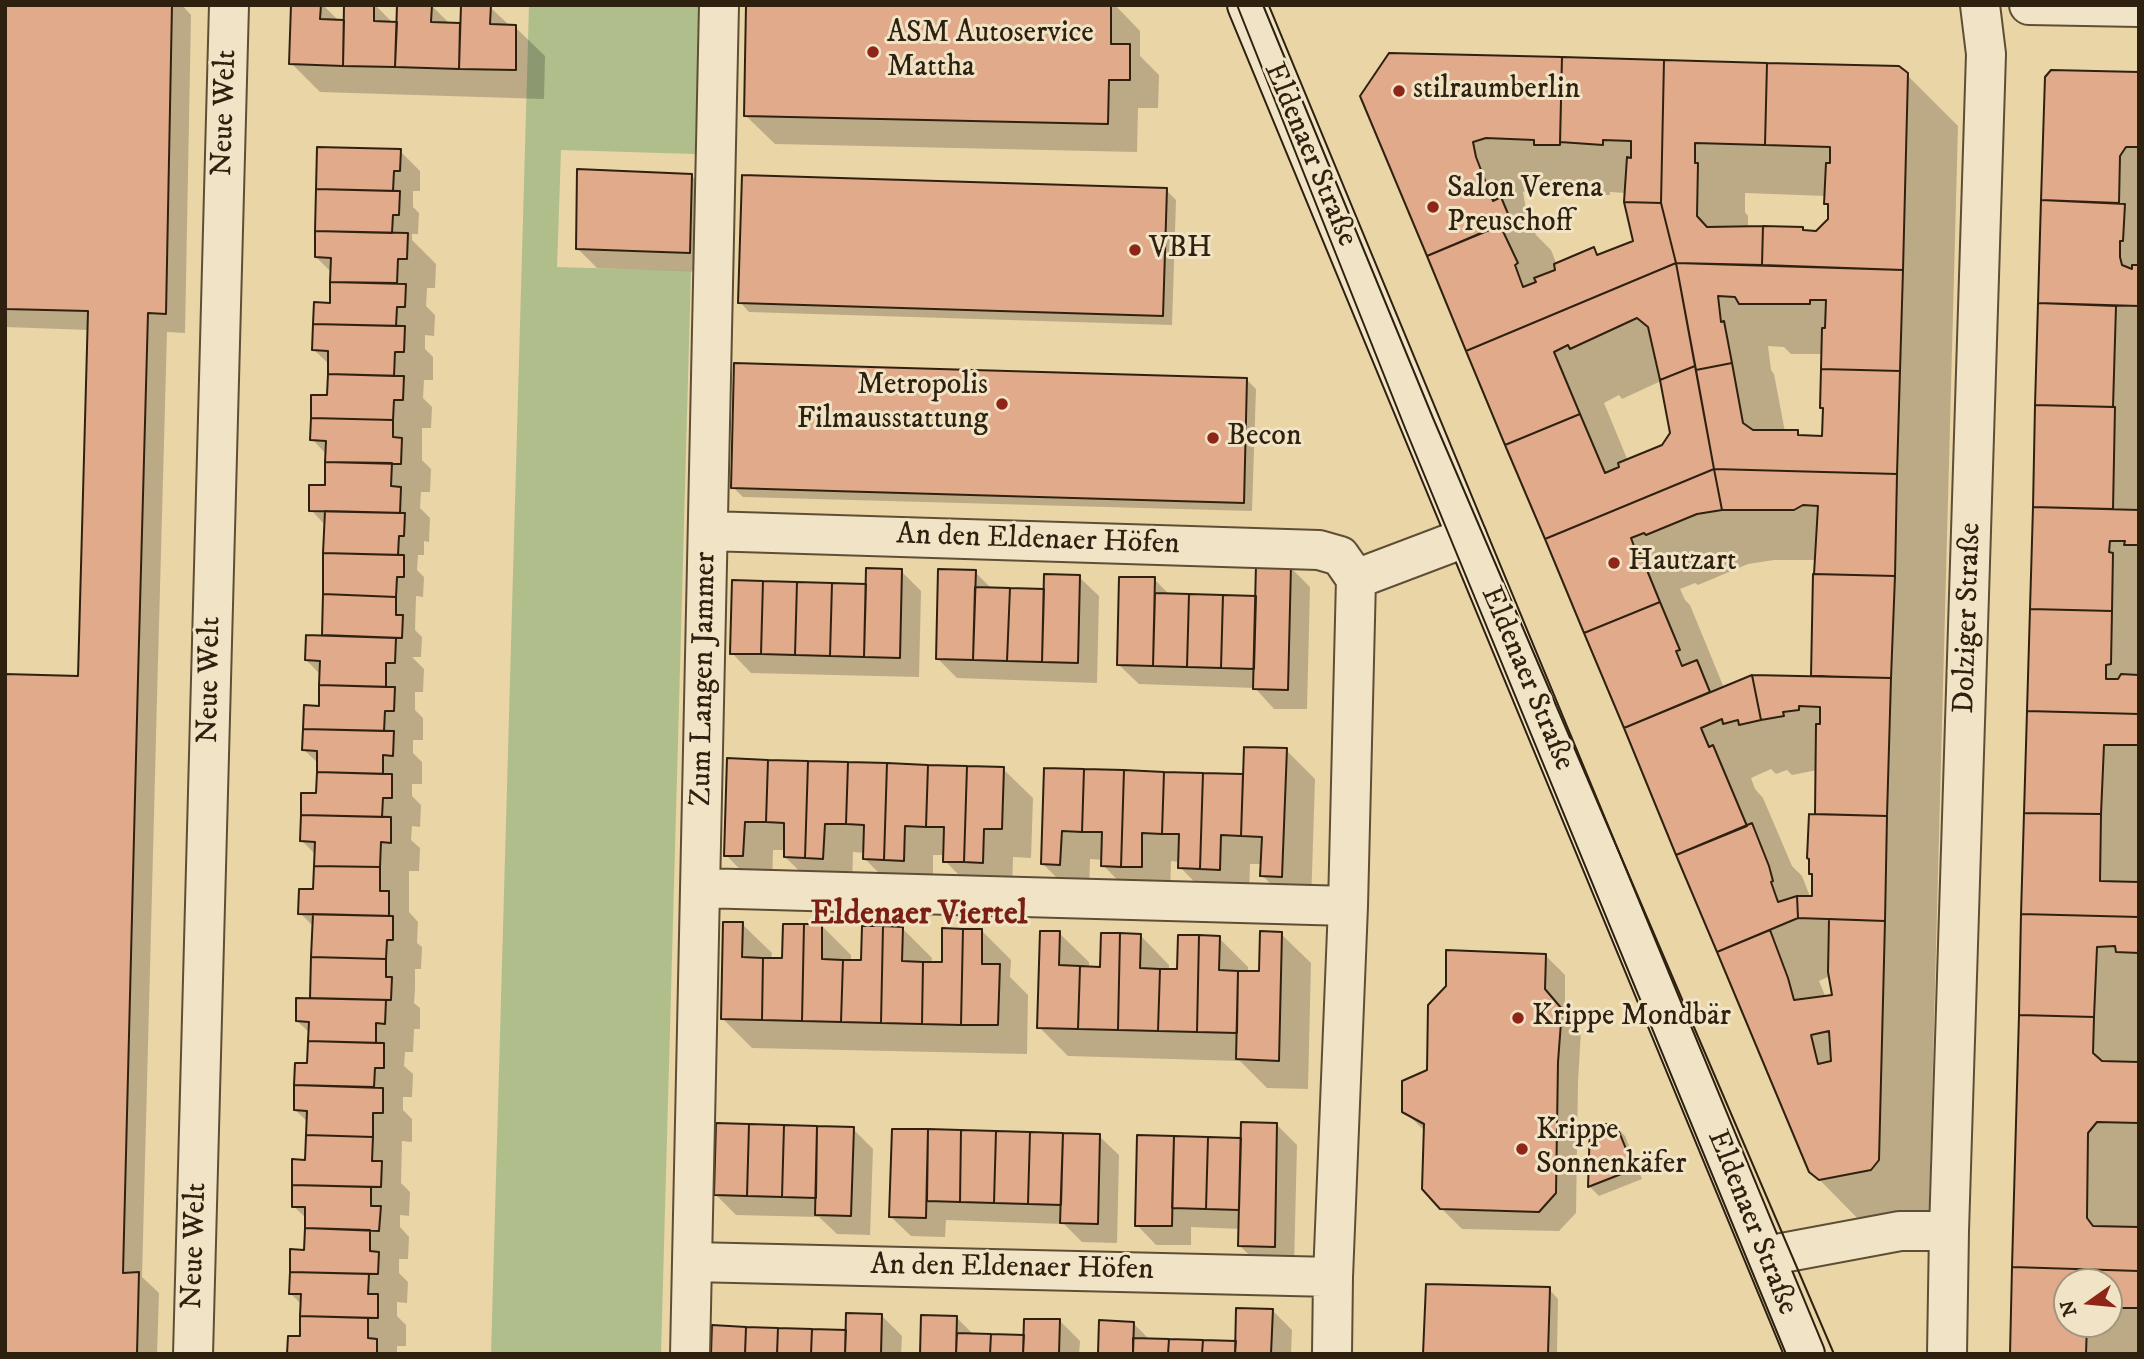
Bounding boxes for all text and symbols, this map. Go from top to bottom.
place label: ASM Autoservice Mattha [887,17,1094,88]
marker: ASM Autoservice Mattha [865,44,881,60]
street label: Neue Welt [206,49,246,177]
street label: Eldenaer Straße [1254,58,1364,252]
place label: stilraumberlin [1413,73,1580,109]
marker: stilraumberlin [1391,83,1407,99]
place label: Salon Verena Preuschoff [1447,172,1603,242]
marker: Salon Verena Preuschoff [1425,199,1441,215]
place label: VBH [1149,232,1212,268]
marker: VBH [1127,242,1143,258]
place label: Metropolis Filmausstattung [797,369,988,440]
marker: Metropolis Filmausstattung [994,396,1010,412]
place label: Becon [1227,420,1302,456]
marker: Becon [1205,430,1221,446]
street label: An den Eldenaer Höfen [896,518,1180,564]
street label: Dolziger Straße [1948,522,1990,714]
place label: Hautzart [1628,545,1737,581]
street label: Zum Langen Jammer [685,551,725,807]
marker: Hautzart [1606,555,1622,571]
street label: Eldenaer Straße [1471,582,1581,776]
street label: Neue Welt [192,616,230,744]
district label: Eldenaer Viertel [811,896,1027,936]
place label: Krippe Mondbär [1532,1000,1731,1036]
marker: Krippe Mondbär [1510,1010,1526,1026]
place label: Krippe Sonnenkäfer [1536,1114,1686,1184]
street label: Eldenaer Straße [1698,1125,1804,1321]
marker: Krippe Sonnenkäfer [1514,1141,1530,1157]
street label: Neue Welt [176,1182,216,1310]
street label: An den Eldenaer Höfen [870,1249,1154,1289]
north arrow [2053,1268,2123,1338]
text: N [2056,1298,2082,1319]

